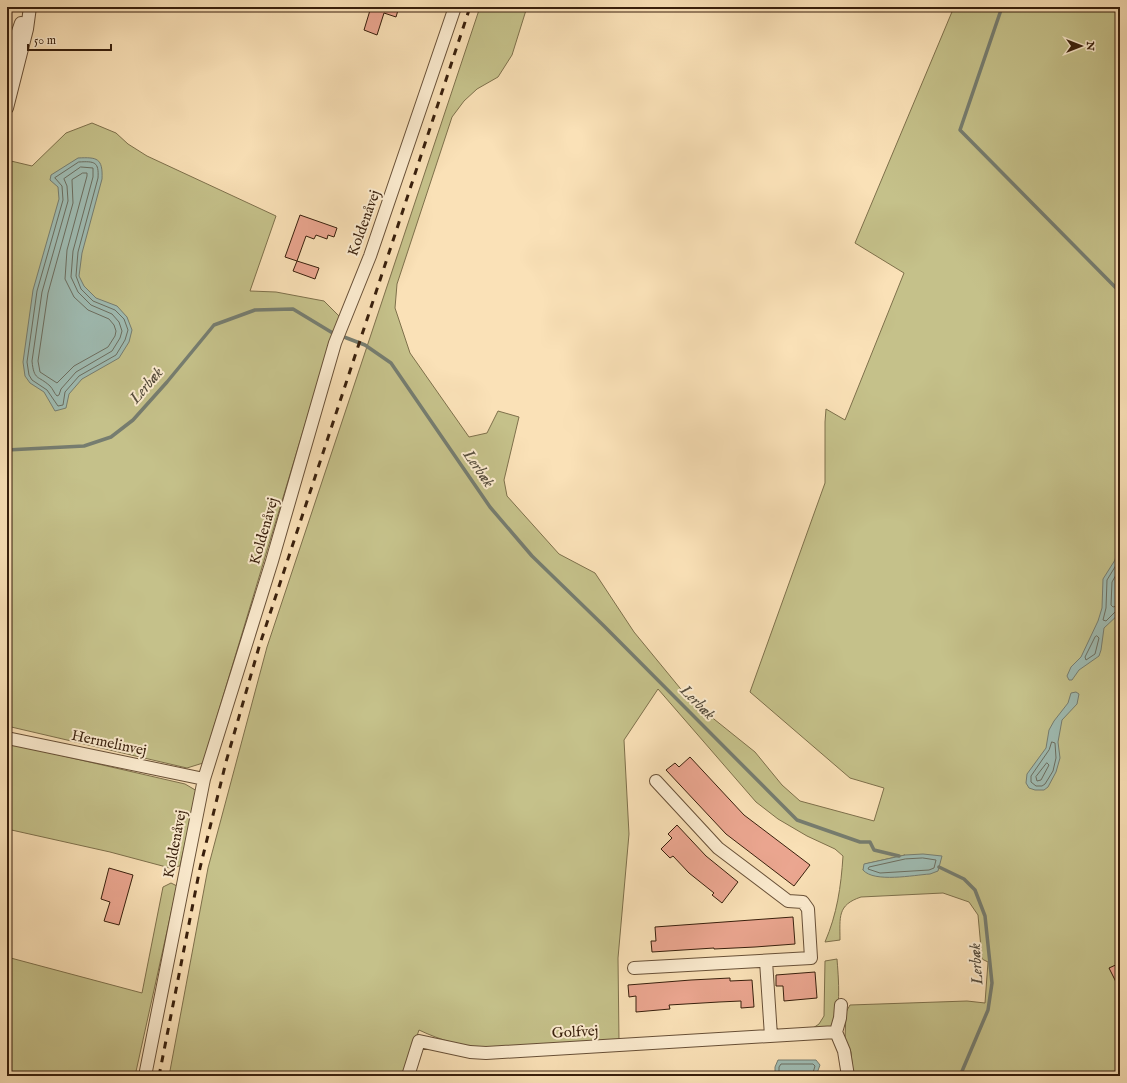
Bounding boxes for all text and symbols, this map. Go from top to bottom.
scale bar [28,26,111,52]
north arrow [1061,26,1101,66]
text: 50 m [34,33,56,48]
text: N [1083,40,1097,51]
street label: Koldenåvej [343,187,385,259]
water label: Lerbæk [125,363,168,409]
water label: Lerbæk [457,445,499,492]
street label: Koldenåvej [245,495,283,567]
water label: Lerbæk [674,680,719,725]
street label: Hermelinvej [70,726,148,760]
street label: Koldenåvej [159,808,191,880]
water label: Lerbæk [966,942,989,987]
street label: Golfvej [551,1021,599,1043]

